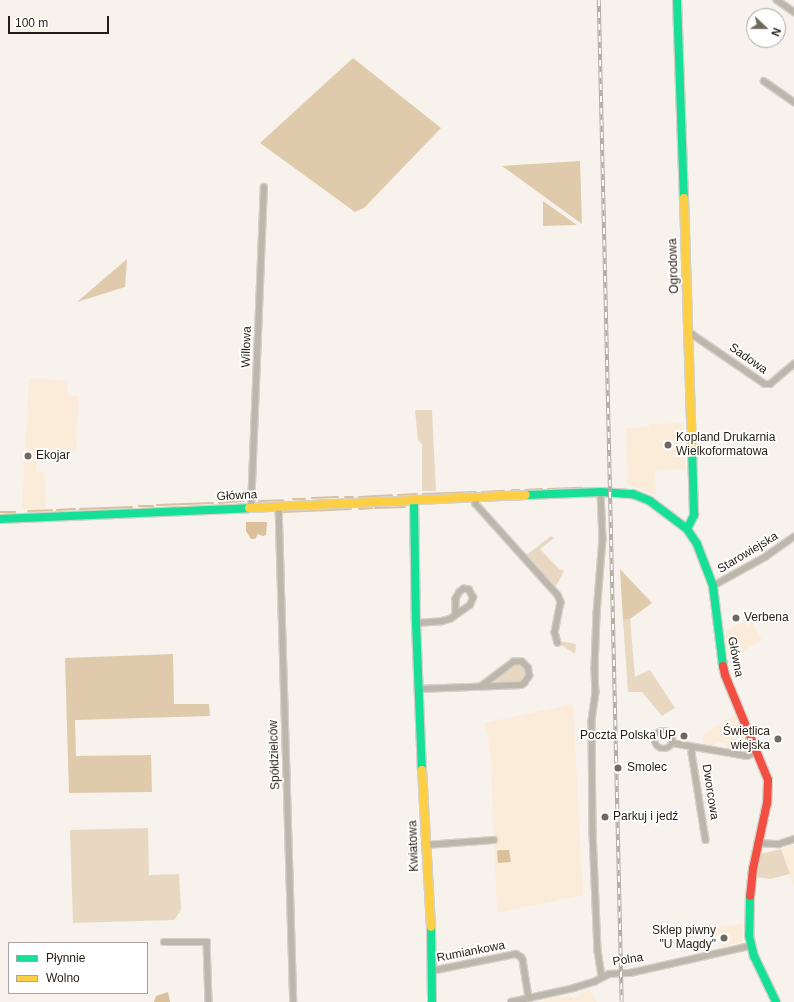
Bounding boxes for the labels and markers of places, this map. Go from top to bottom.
place label: Kopland Drukarnia Wielkoformatowa [676,431,775,459]
marker: Kopland Drukarnia Wielkoformatowa [663,440,673,450]
place label: Ekojar [36,449,70,463]
marker: Ekojar [23,451,33,461]
place label: Verbena [744,611,789,625]
marker: Verbena [731,613,741,623]
place label: Świetlica wiejska [723,725,770,753]
place label: Poczta Polska UP [580,729,676,743]
marker: Poczta Polska UP [679,731,689,741]
marker: Świetlica wiejska [773,734,783,744]
place label: Smolec [627,761,667,775]
marker: Smolec [612,762,624,774]
place label: Parkuj i jedź [613,810,678,824]
marker: Parkuj i jedź [600,812,610,822]
place label: Sklep piwny "U Magdy" [652,924,716,952]
marker: Sklep piwny "U Magdy" [719,933,729,943]

